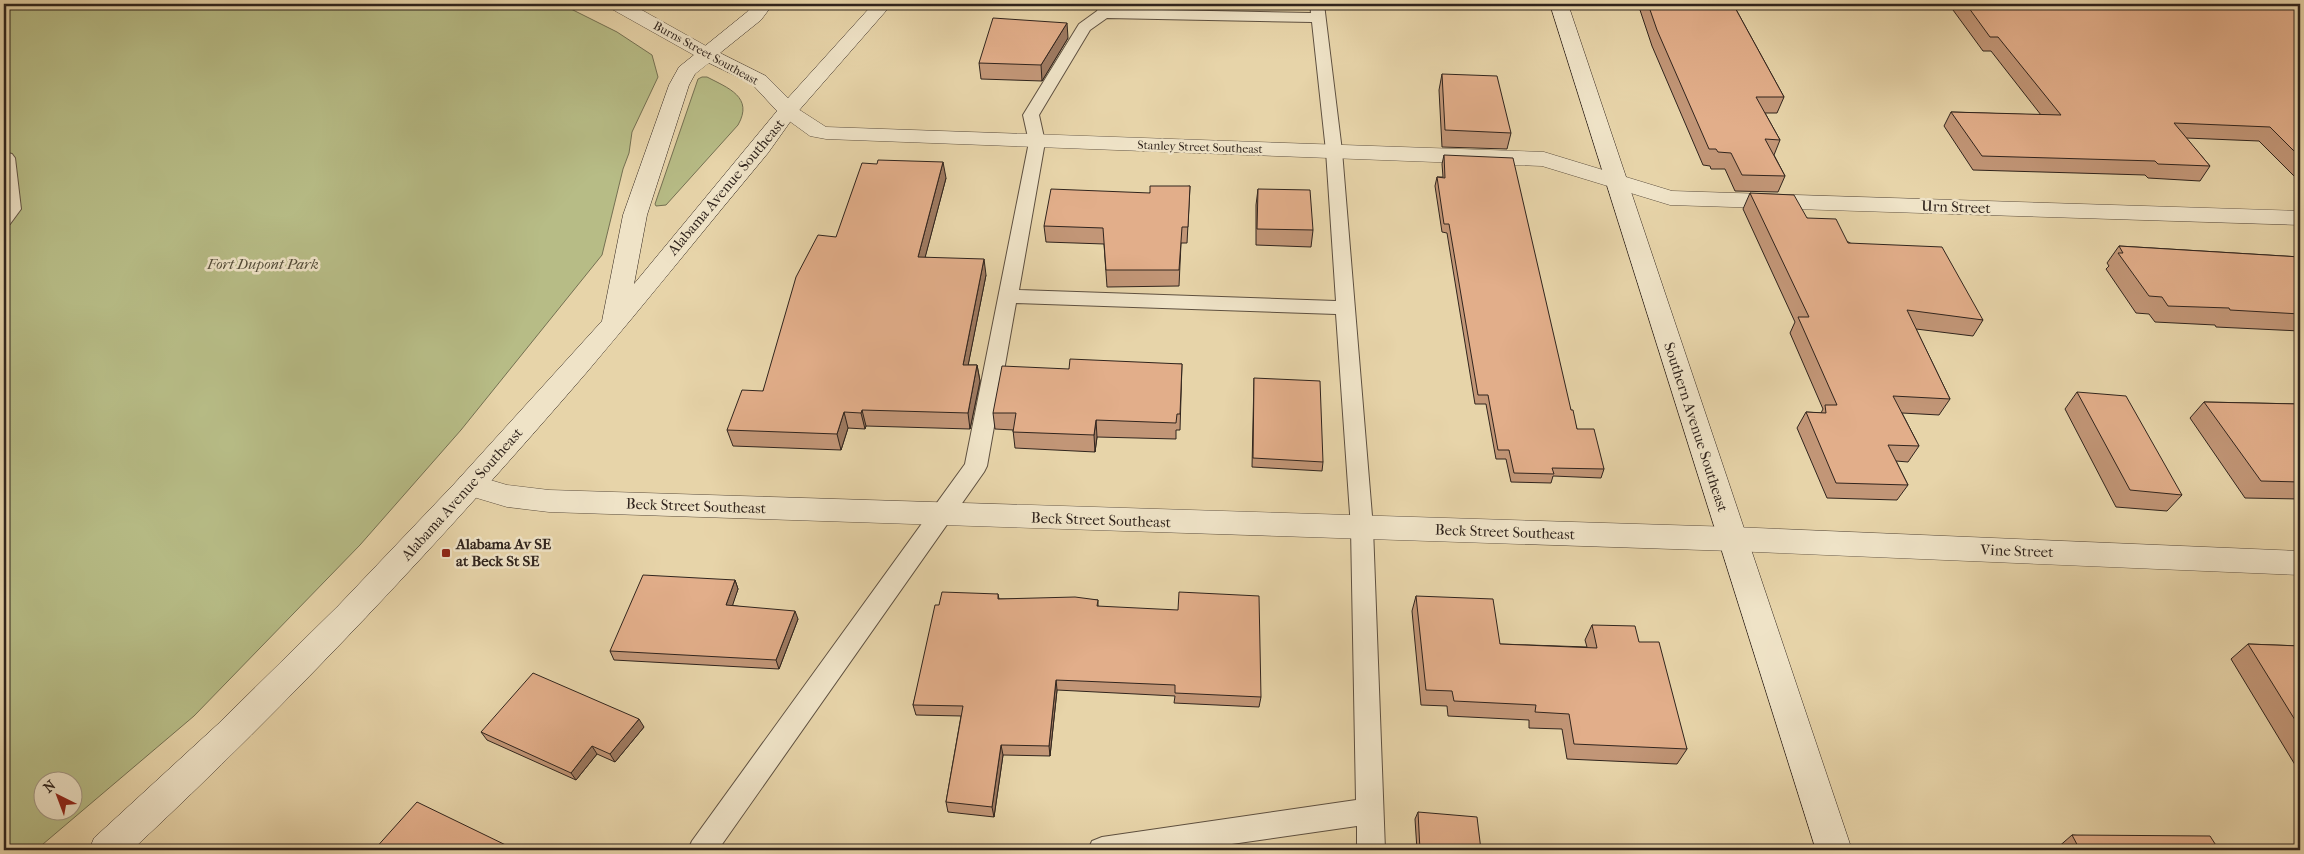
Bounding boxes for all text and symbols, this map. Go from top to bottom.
street label: Burns Street Southeast [651,18,762,88]
street label: Alabama Avenue Southeast [663,115,789,260]
street label: Stanley Street Southeast [1137,138,1264,156]
street label: Urn Street [1921,197,1992,217]
park label: Fort Dupont Park [206,255,319,273]
street label: Southern Avenue Southeast [1660,340,1732,515]
street label: Alabama Avenue Southeast [397,423,527,565]
street label: Beck Street Southeast [626,495,767,517]
street label: Beck Street Southeast [1031,509,1172,531]
street label: Beck Street Southeast [1435,521,1576,543]
place label: Alabama Av SE at Beck St SE [455,535,552,570]
street label: Vine Street [1979,541,2054,561]
marker: Alabama Av SE at Beck St SE [440,547,452,559]
north arrow [32,772,82,822]
text: N [40,777,60,797]

